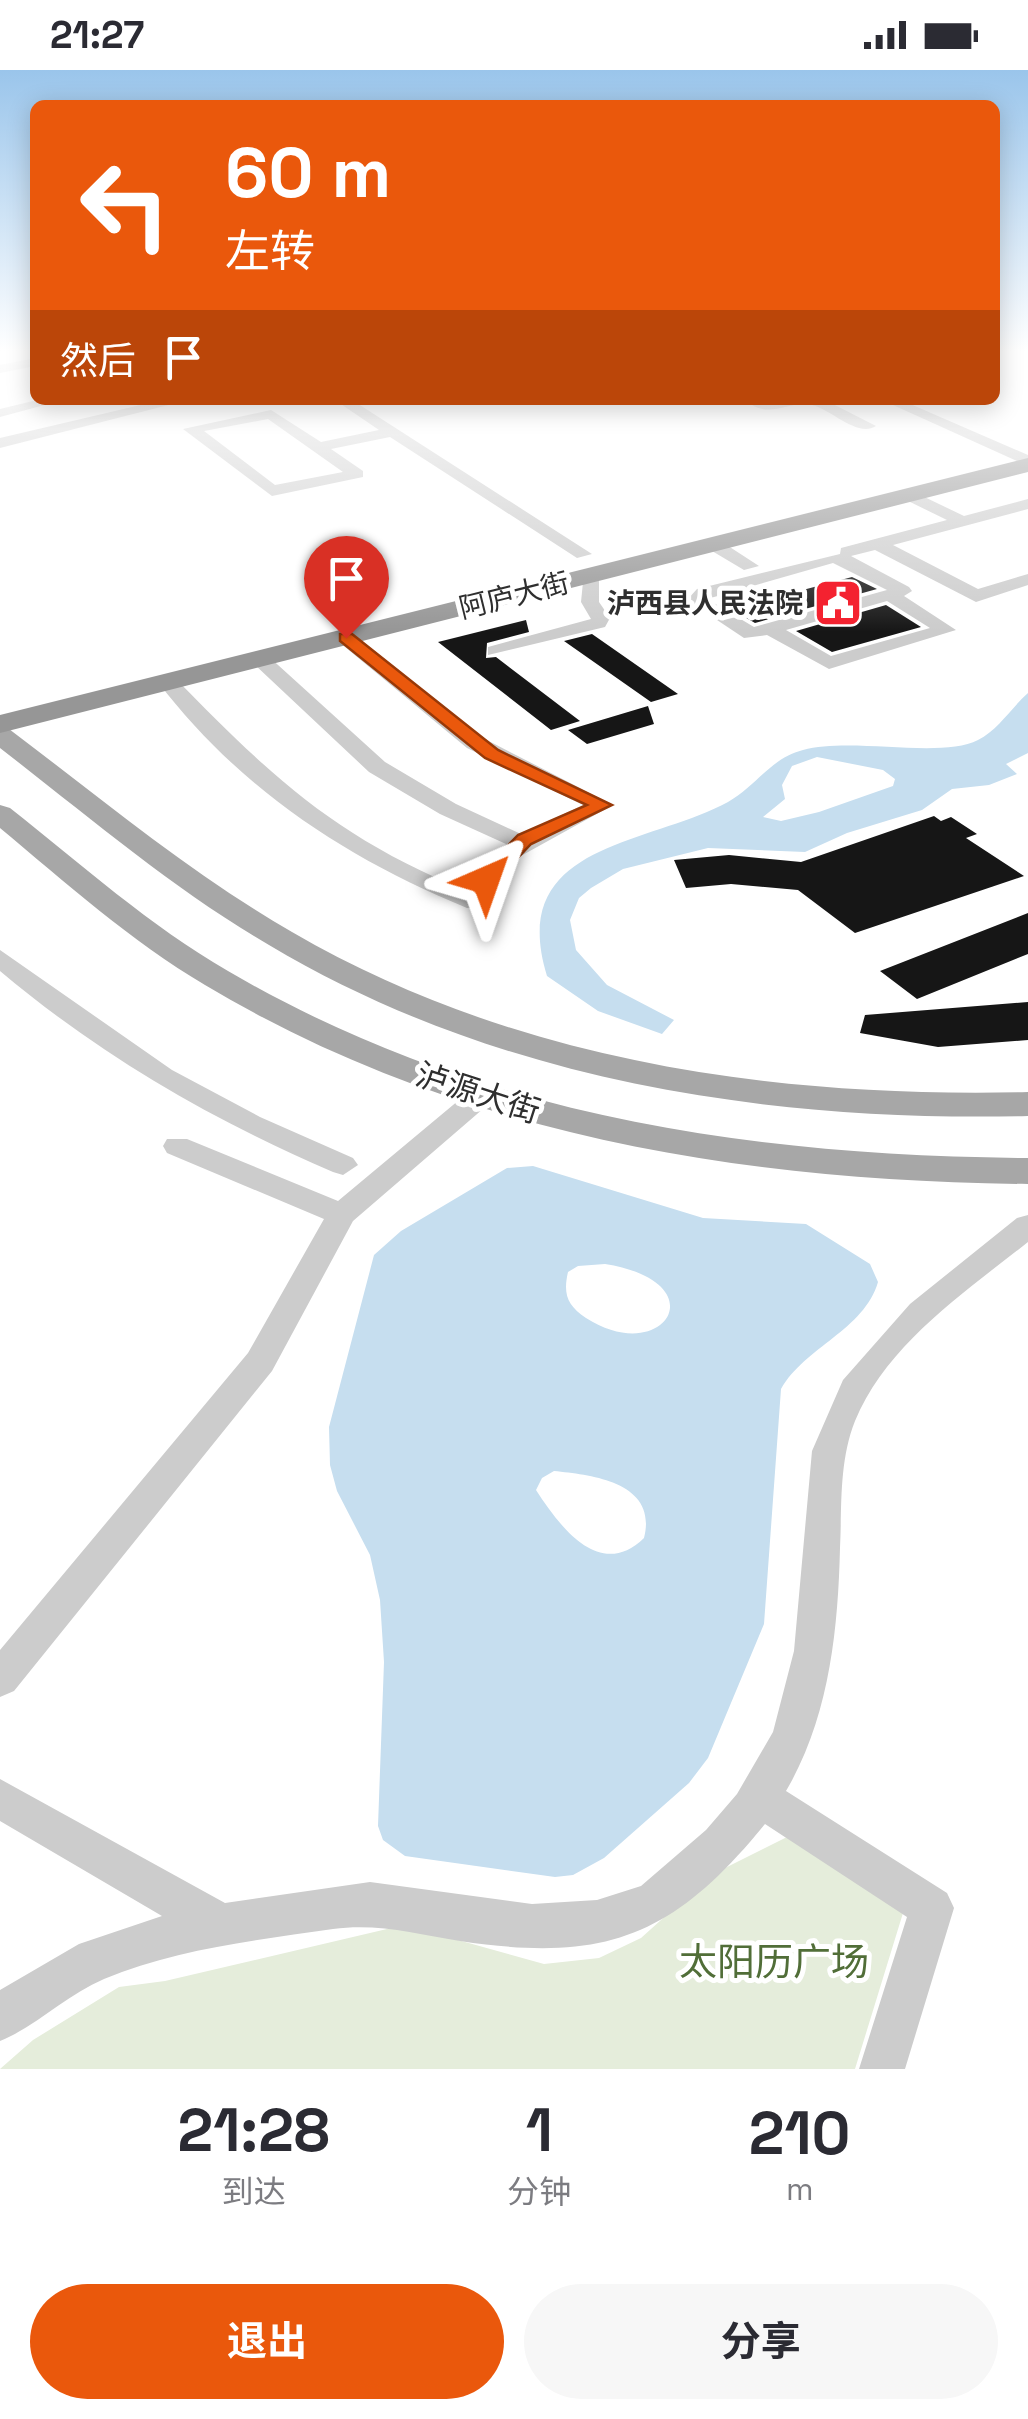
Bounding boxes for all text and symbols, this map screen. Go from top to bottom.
text: 21:27 [50,11,144,59]
text: 60 m [225,128,391,217]
icon: left [60,140,190,270]
text: 左转 [225,223,315,280]
icon: arrive [156,330,211,385]
text: 然后 [60,337,136,385]
pin [304,536,389,639]
icon: arrive [319,551,374,606]
street label: 阿庐大街 [455,564,573,626]
public building icon: 泸西县人民法院 [812,577,864,629]
place label: 泸西县人民法院 [607,585,803,621]
position arrow [434,828,538,932]
street label: 泸源大街 [411,1054,545,1132]
park label: 太阳历广场 [679,1938,869,1986]
text: 21:28 [178,2092,330,2169]
text: 1 [526,2092,553,2169]
text: 210 [749,2095,850,2172]
text: m [786,2169,813,2209]
text: 到达 [222,2172,286,2212]
text: 分钟 [507,2172,571,2212]
button: 退出 [30,2284,504,2399]
button: 分享 [524,2284,998,2399]

